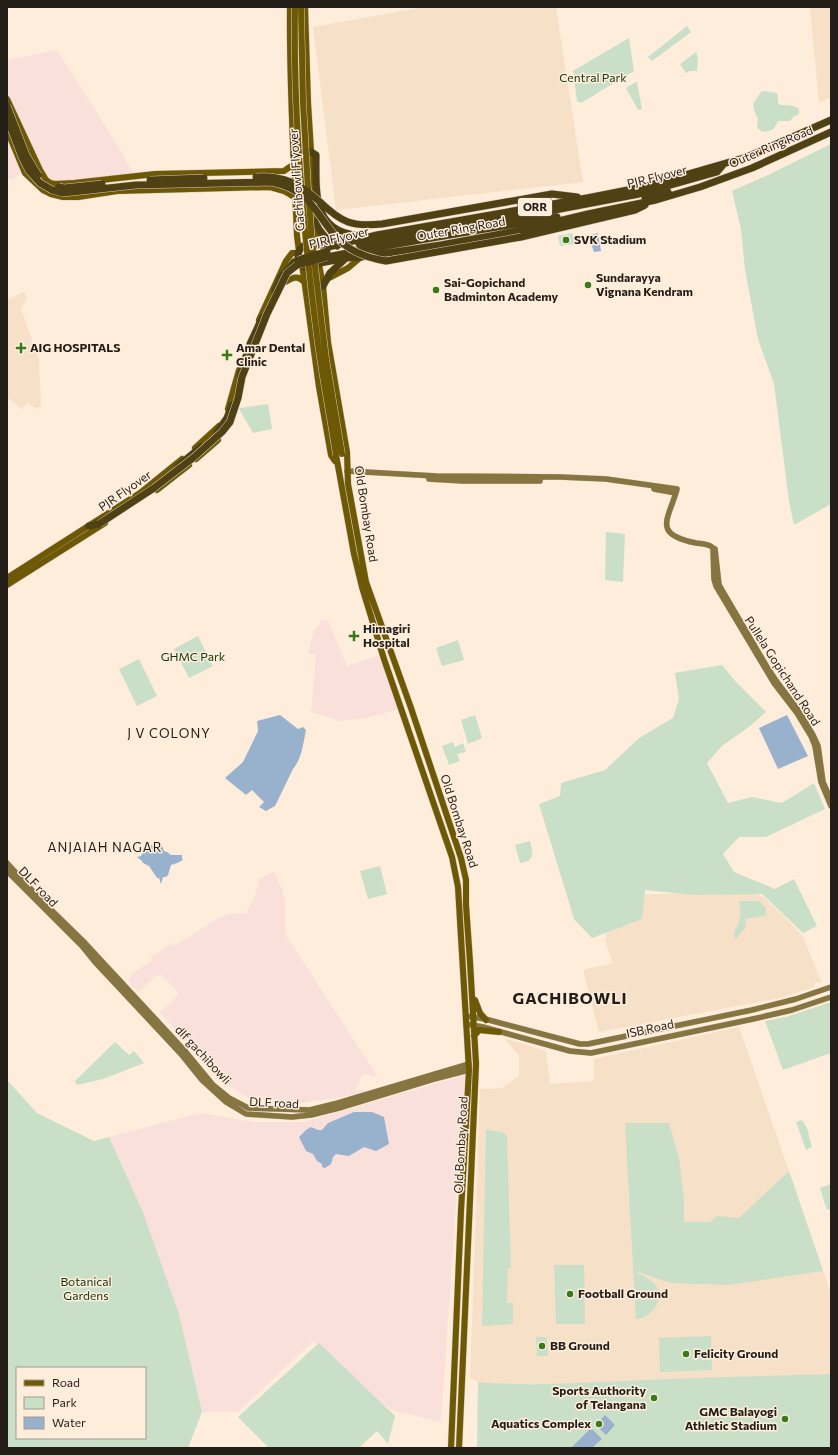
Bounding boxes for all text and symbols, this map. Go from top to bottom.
park label: Central Park [559,70,627,84]
street label: Outer Ring Road [727,122,815,170]
street label: Gachibowli Flyover [285,128,307,232]
street label: PJR Flyover [625,162,689,191]
road number: ORR [518,198,552,216]
street label: Outer Ring Road [415,213,506,243]
street label: PJR Flyover [307,223,371,252]
place label: SVK Stadium [574,232,646,246]
marker: SVK Stadium [561,235,571,245]
place label: Sundarayya Vignana Kendram [596,270,693,298]
place label: Sai-Gopichand Badminton Academy [444,275,559,303]
marker: Sundarayya Vignana Kendram [583,280,593,290]
marker: Sai-Gopichand Badminton Academy [431,285,441,295]
place label: AIG HOSPITALS [30,340,121,354]
place label: Amar Dental Clinic [236,340,305,368]
marker: AIG HOSPITALS [15,342,27,354]
marker: Amar Dental Clinic [221,349,233,361]
street label: Old Bombay Road [352,465,382,563]
street label: PJR Flyover [95,467,154,514]
street label: Pullela Gopichand Road [742,613,824,728]
place label: Himagiri Hospital [363,621,410,649]
marker: Himagiri Hospital [348,630,360,642]
park label: GHMC Park [161,649,226,663]
district label: J V COLONY [127,725,211,741]
street label: Old Bombay Road [438,772,482,869]
district label: ANJAIAH NAGAR [48,839,162,855]
street label: DLF road [16,864,61,909]
district label: GACHIBOWLI [513,988,627,1007]
street label: ISB Road [625,1016,675,1040]
street label: dlf gachibowli [173,1022,235,1087]
street label: DLF road [249,1094,299,1110]
street label: Old Bombay Road [450,1096,470,1194]
park label: Botanical Gardens [60,1274,112,1302]
place label: Football Ground [578,1286,668,1300]
marker: Football Ground [565,1289,575,1299]
place label: BB Ground [550,1338,610,1352]
marker: BB Ground [537,1341,547,1351]
place label: Felicity Ground [694,1346,778,1360]
marker: Felicity Ground [681,1349,691,1359]
legend [16,1367,146,1439]
text: Road [52,1375,80,1389]
place label: Sports Authority of Telangana [552,1383,646,1411]
marker: Sports Authority of Telangana [649,1393,659,1403]
text: Park [52,1395,78,1409]
place label: GMC Balayogi Athletic Stadium [685,1404,777,1432]
marker: GMC Balayogi Athletic Stadium [780,1414,790,1424]
text: Water [52,1415,86,1429]
place label: Aquatics Complex [491,1416,591,1430]
marker: Aquatics Complex [594,1419,604,1429]

